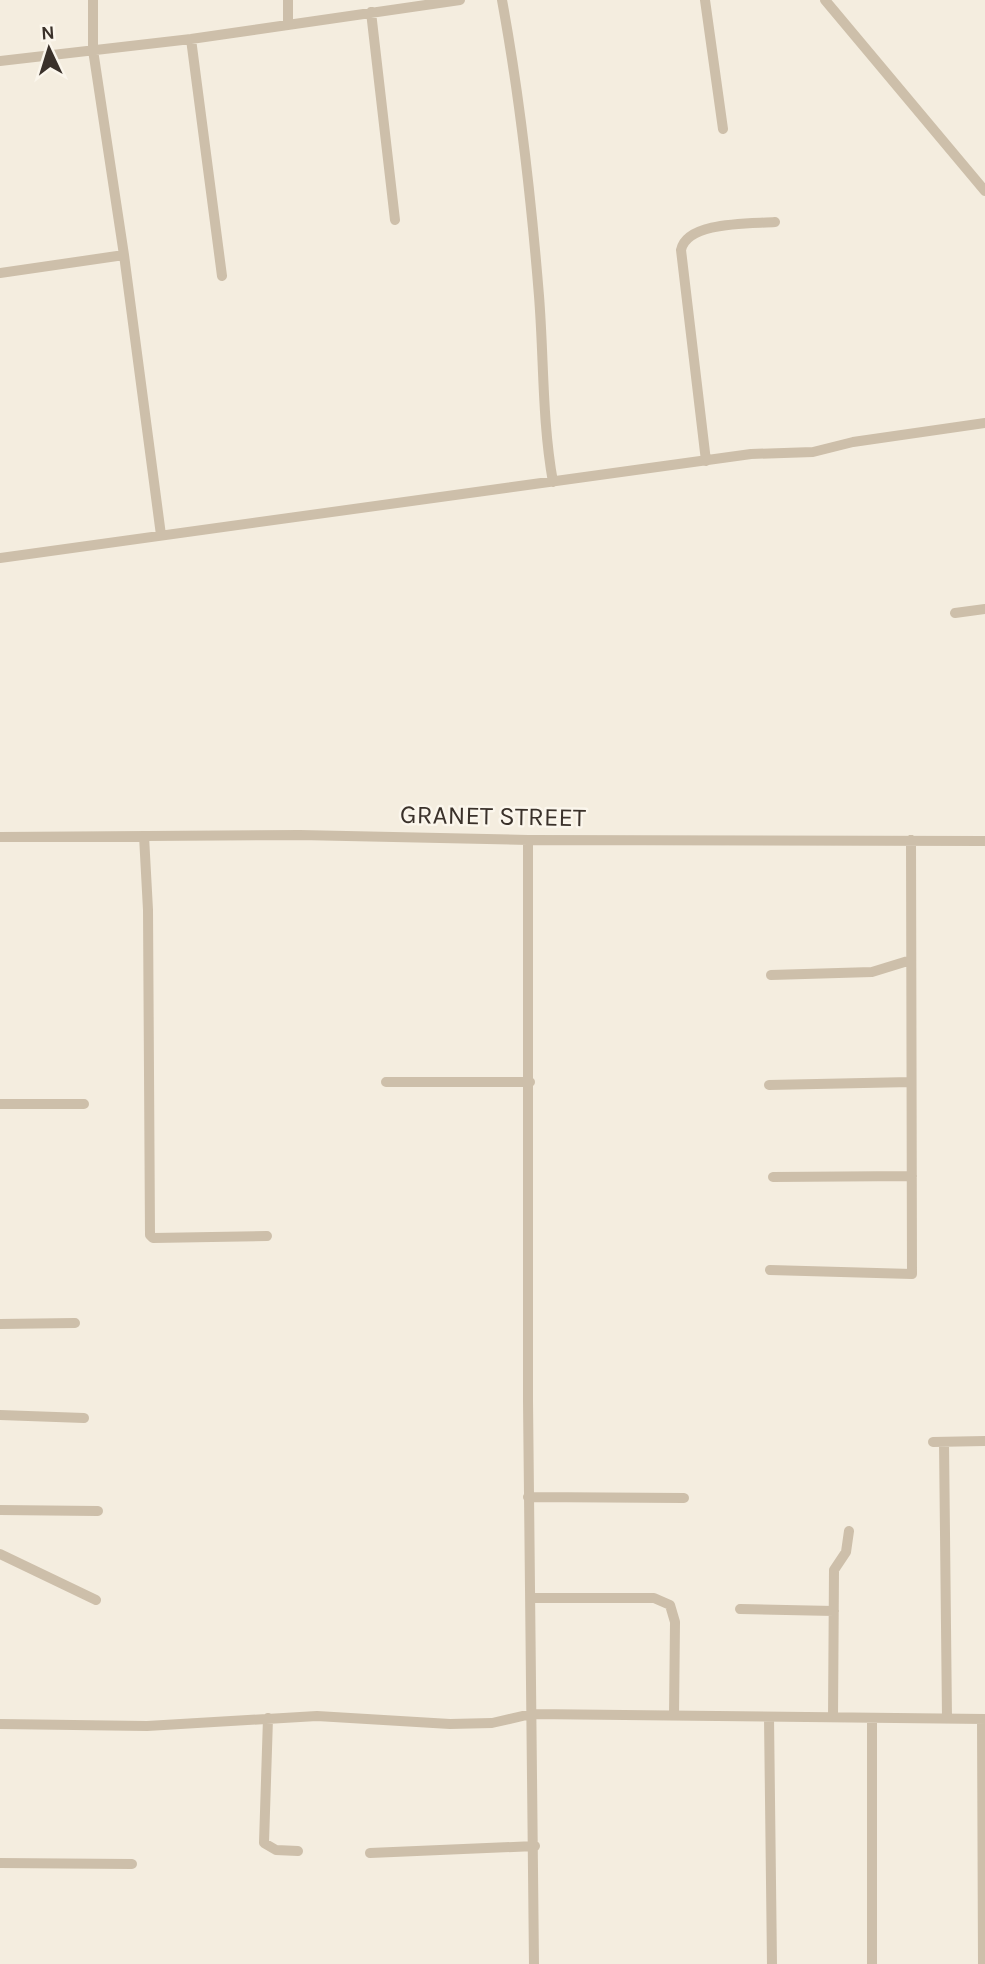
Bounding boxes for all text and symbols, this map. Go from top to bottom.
north arrow [14,14,84,84]
text: N [40,22,55,44]
street label: GRANET STREET [400,799,586,833]

